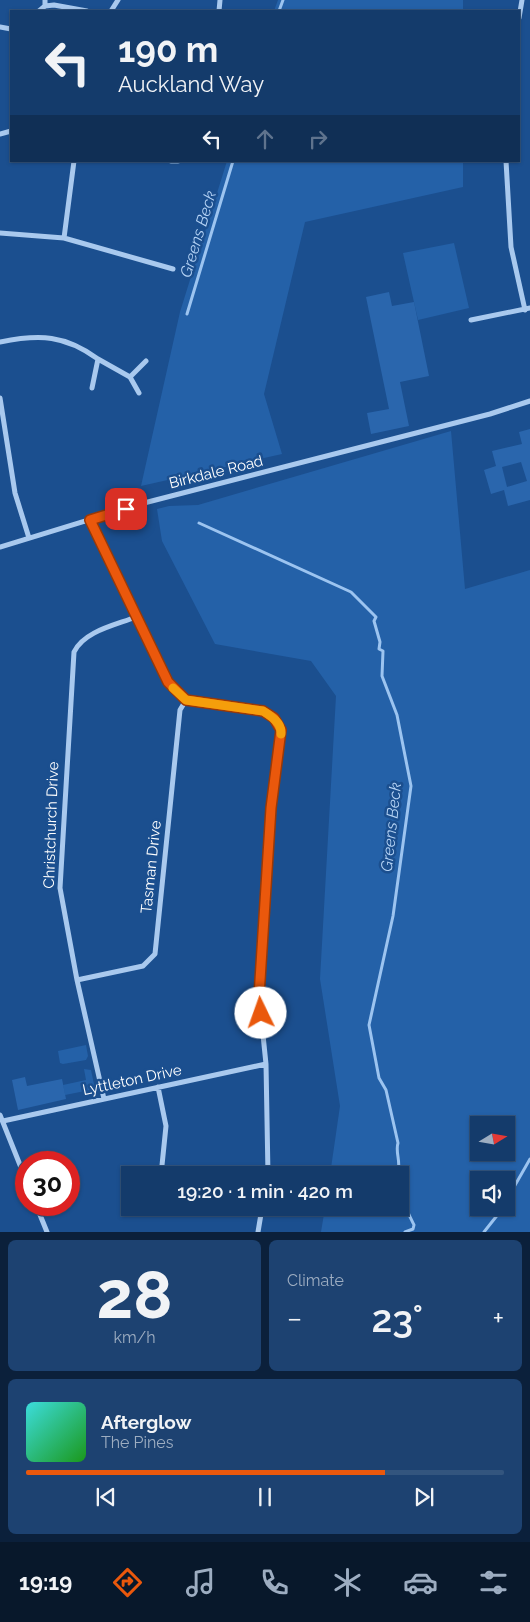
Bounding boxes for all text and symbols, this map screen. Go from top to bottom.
text: 190 m [118,29,218,70]
icon: left [35,30,100,95]
text: Auckland Way [118,71,264,97]
icon: left [198,125,226,153]
icon: ahead [251,125,279,153]
icon: right [304,125,332,153]
water label: Greens Beck [176,188,220,280]
street label: Birkdale Road [167,452,265,492]
pin [105,488,147,530]
icon: arrive [112,495,140,523]
street label: Christchurch Drive [40,761,62,889]
water label: Greens Beck [377,781,405,873]
street label: Tasman Drive [137,819,165,914]
position arrow [234,986,286,1038]
street label: Lyttleton Drive [81,1061,183,1099]
north arrow [470,1116,515,1161]
map controls [470,1116,515,1216]
speed limit sign: 30 [15,1151,80,1216]
button: sound [470,1171,515,1216]
text: 19:20 · 1 min · 420 m [177,1180,353,1202]
text: 28 [97,1257,172,1333]
text: Climate [287,1271,344,1290]
text: 23° [371,1296,423,1341]
text: − [287,1302,302,1335]
text: + [492,1302,504,1335]
text: km/h [113,1328,156,1347]
text: Afterglow [101,1411,191,1433]
text: The Pines [101,1433,173,1452]
icon: previous [92,1483,120,1511]
icon: pause [251,1483,279,1511]
icon: next [410,1483,438,1511]
icon: directions [110,1565,145,1600]
icon: music [183,1565,218,1600]
icon: phone [257,1565,292,1600]
icon: climate [330,1565,365,1600]
icon: car [403,1565,438,1600]
icon: filters [476,1565,511,1600]
text: 19:19 [19,1569,72,1595]

